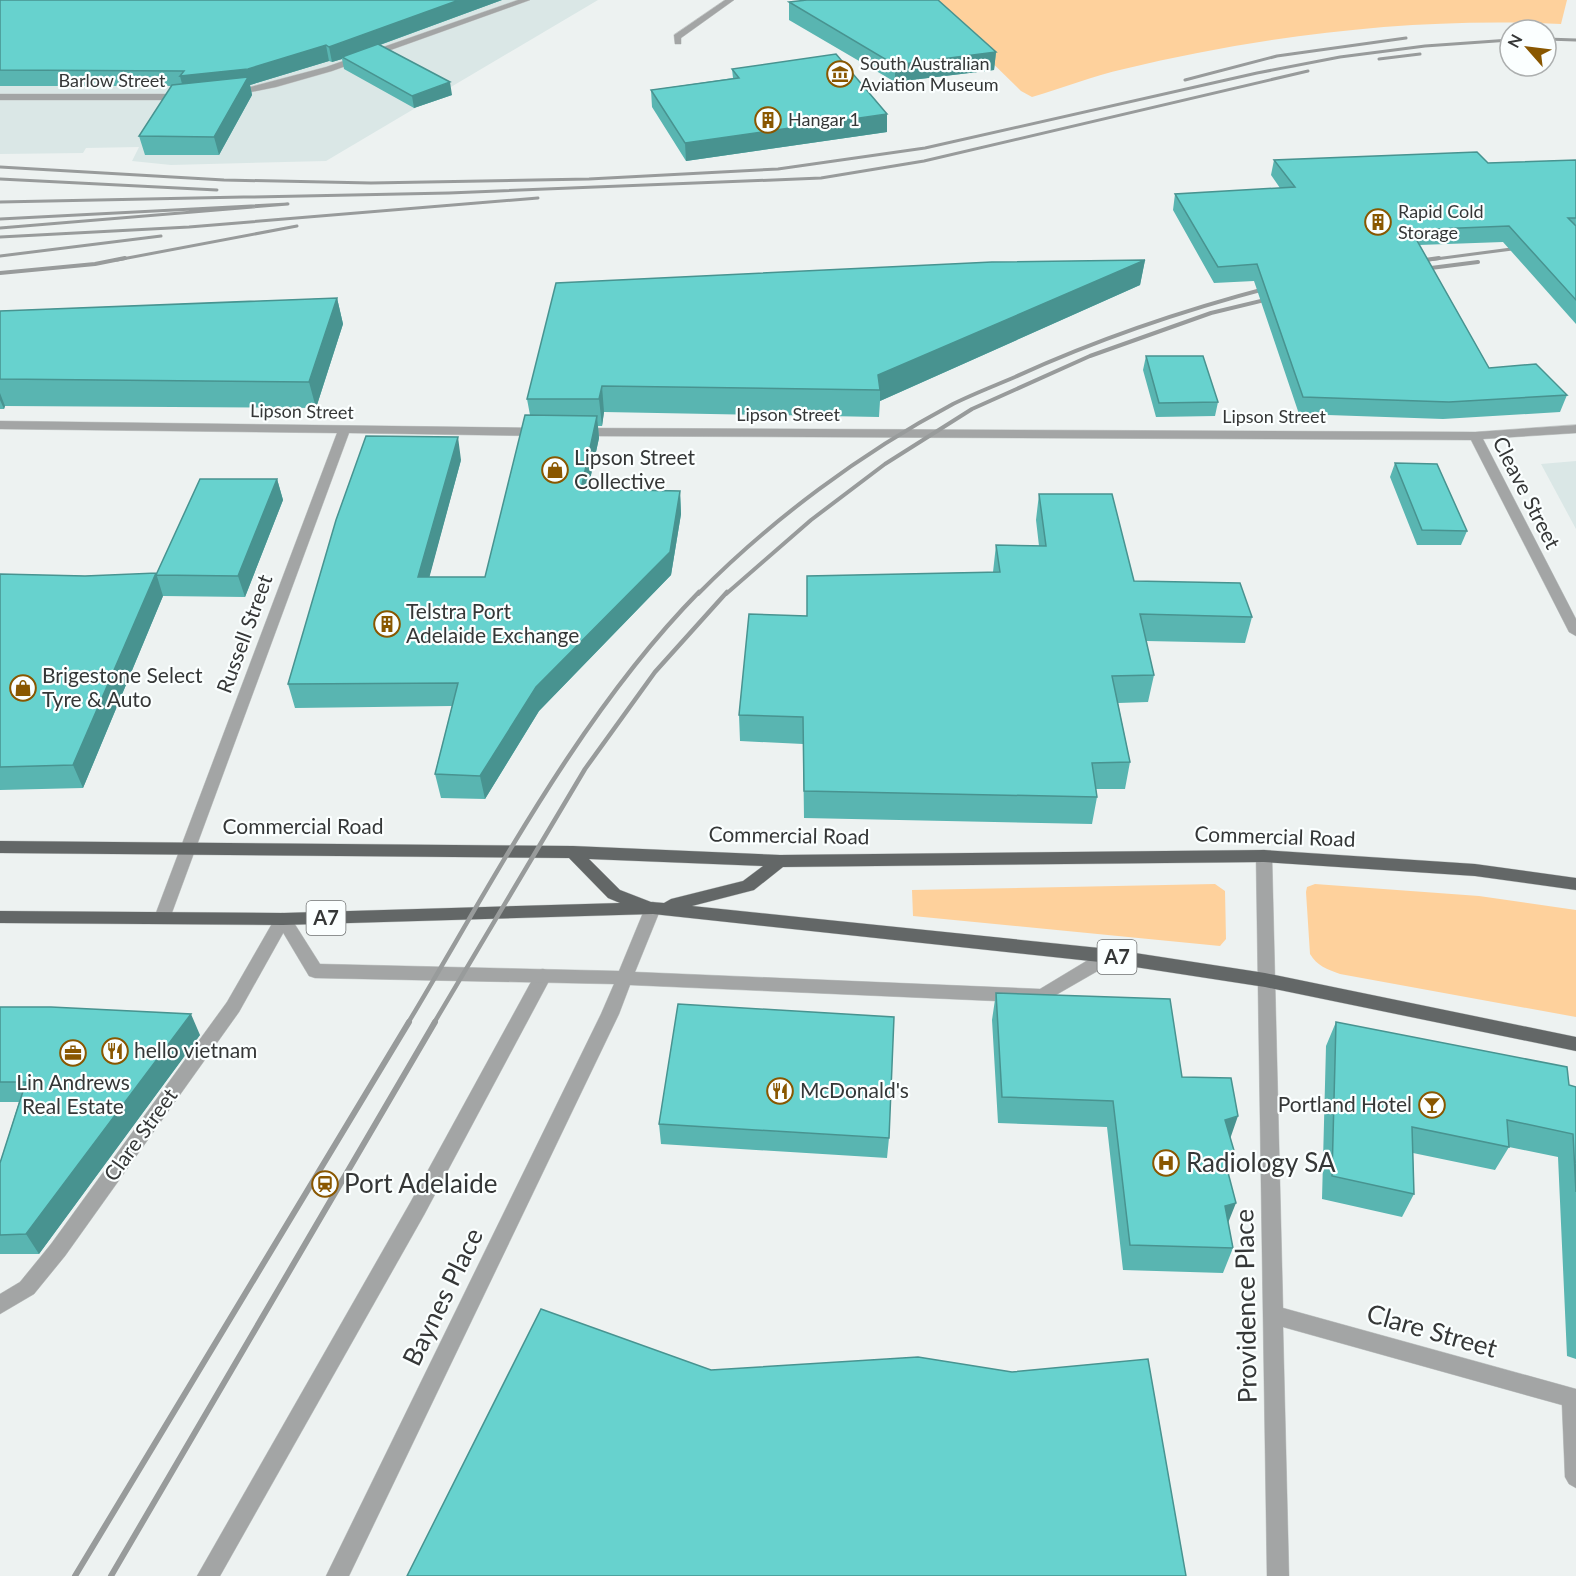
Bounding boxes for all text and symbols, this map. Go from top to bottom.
north arrow [1498,18,1558,78]
text: N [1503,31,1526,51]
place label: South Australian Aviation Museum [860,52,999,95]
museum icon: South Australian Aviation Museum [825,59,855,89]
street label: Barlow Street [58,69,166,91]
building icon: Hangar 1 [753,105,783,135]
place label: Hangar 1 [788,108,860,130]
place label: Rapid Cold Storage [1398,200,1484,243]
building icon: Rapid Cold Storage [1363,207,1393,237]
street label: Lipson Street [250,399,355,423]
street label: Lipson Street [736,403,840,425]
street label: Lipson Street [1222,405,1326,427]
street label: Cleave Street [1488,432,1567,553]
place label: Lipson Street Collective [574,444,695,493]
shop icon: Lipson Street Collective [540,455,570,485]
street label: Russell Street [211,570,277,696]
place label: Telstra Port Adelaide Exchange [406,598,579,647]
building icon: Telstra Port Adelaide Exchange [372,609,402,639]
place label: Brigestone Select Tyre & Auto [42,662,203,711]
shop icon: Brigestone Select Tyre & Auto [8,673,38,703]
street label: Commercial Road [223,813,384,838]
street label: Commercial Road [1194,820,1356,851]
street label: Commercial Road [708,821,870,848]
road number: A7 [306,901,346,935]
road number: A7 [1098,940,1136,974]
restaurant icon: hello vietnam [100,1036,130,1066]
place label: hello vietnam [134,1037,257,1062]
office icon: Lin Andrews Real Estate [58,1038,88,1068]
place label: Lin Andrews Real Estate [16,1069,130,1118]
restaurant icon: McDonald's [765,1076,795,1106]
place label: McDonald's [800,1077,909,1102]
street label: Clare Street [98,1083,182,1185]
bar icon: Portland Hotel [1417,1090,1447,1120]
place label: Portland Hotel [1278,1091,1412,1116]
place label: Radiology SA [1186,1146,1336,1178]
hospital icon: Radiology SA [1151,1148,1181,1178]
place label: Port Adelaide [344,1167,497,1199]
station icon: Port Adelaide [310,1169,340,1199]
street label: Providence Place [1227,1209,1263,1403]
street label: Baynes Place [395,1222,489,1371]
street label: Clare Street [1363,1296,1502,1364]

